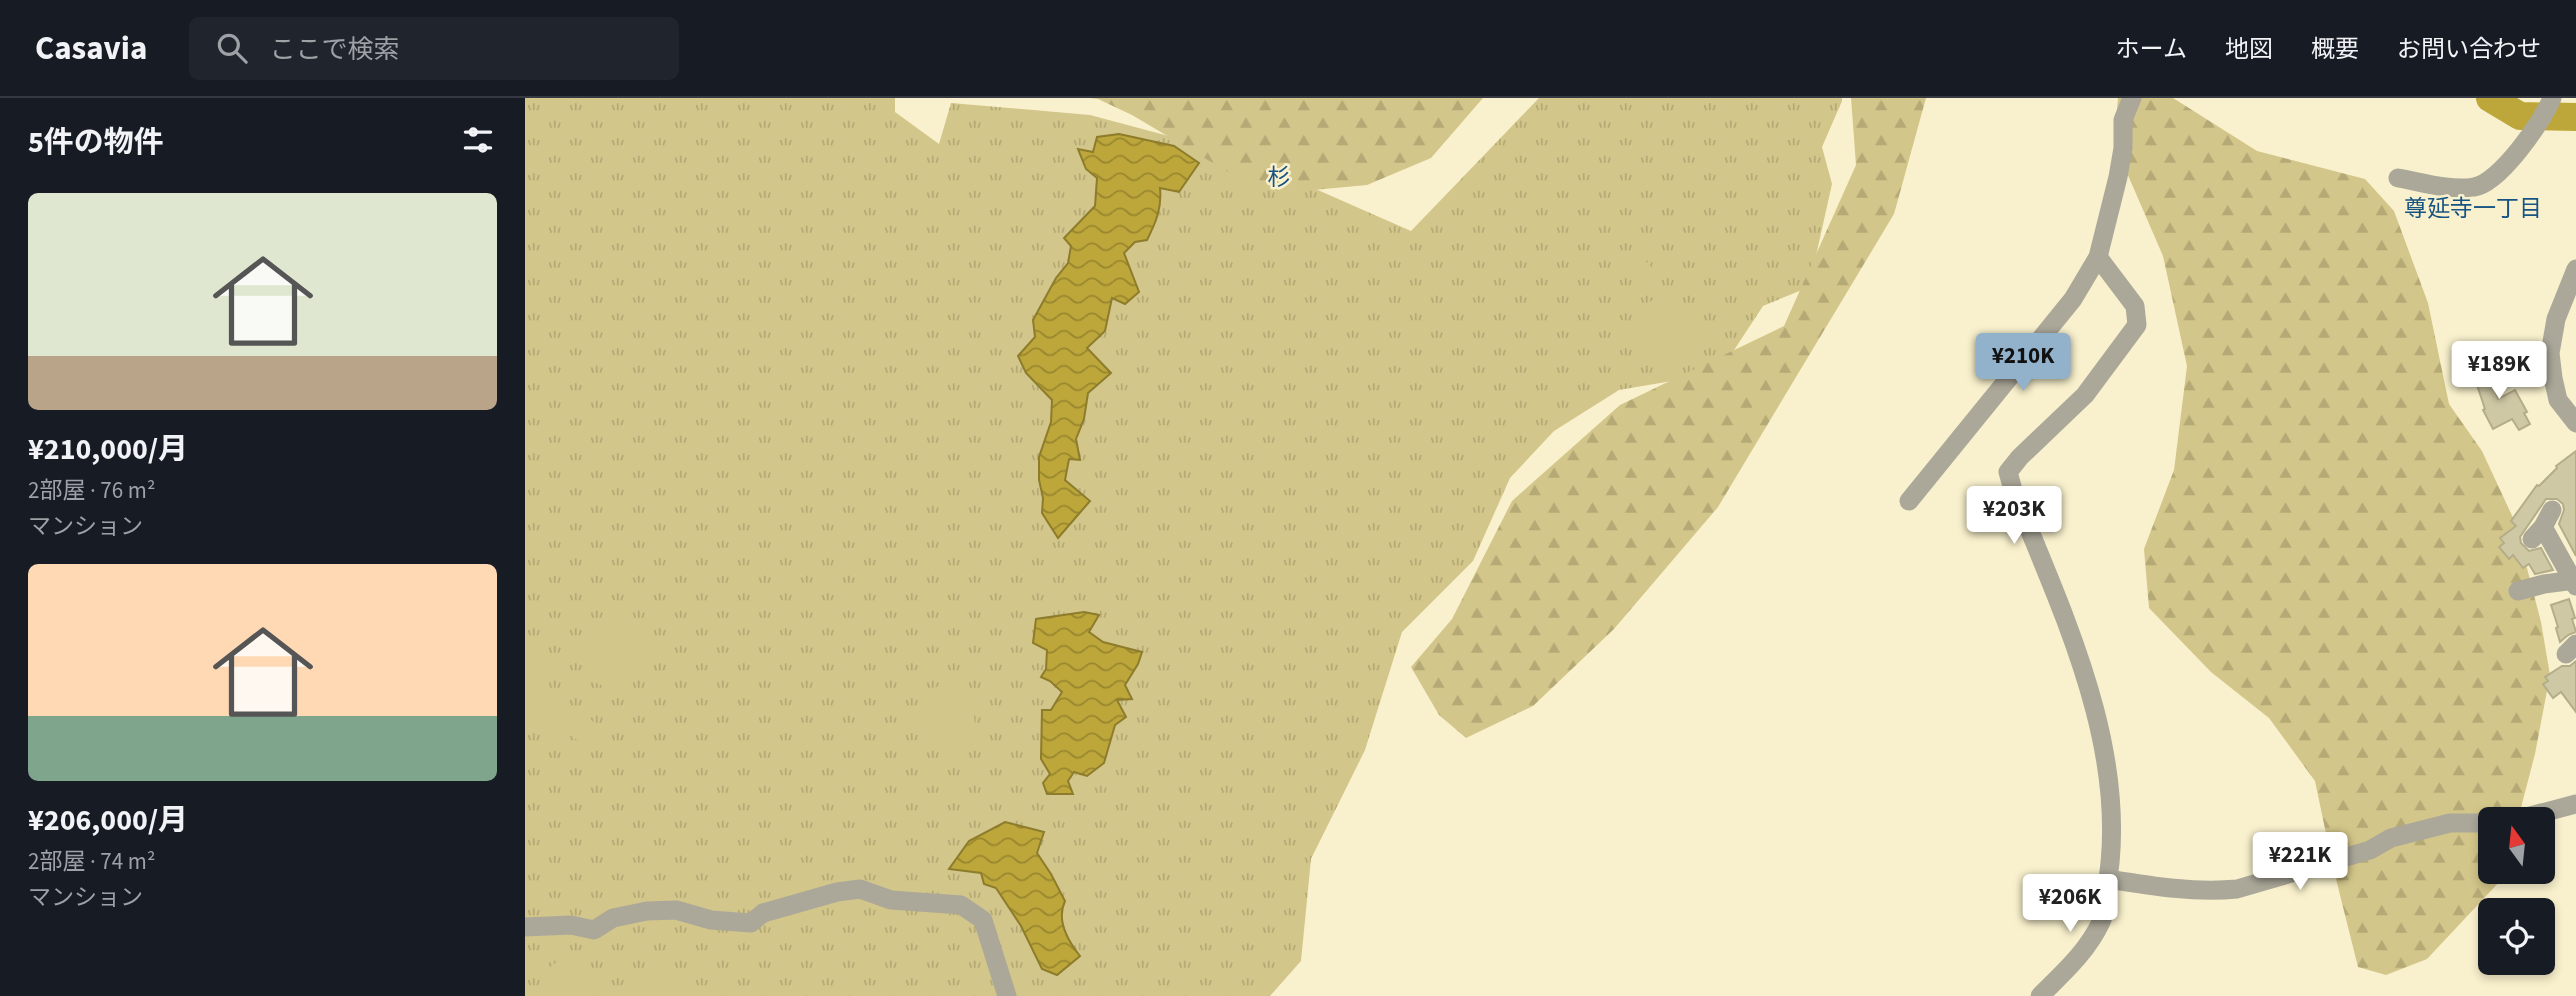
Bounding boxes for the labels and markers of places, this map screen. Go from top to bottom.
pin: ¥210K [1974,334,2072,393]
pin: ¥189K [2450,342,2548,401]
pin: ¥203K [1965,486,2063,546]
pin: ¥221K [2251,832,2349,892]
pin: ¥206K [2021,874,2119,934]

